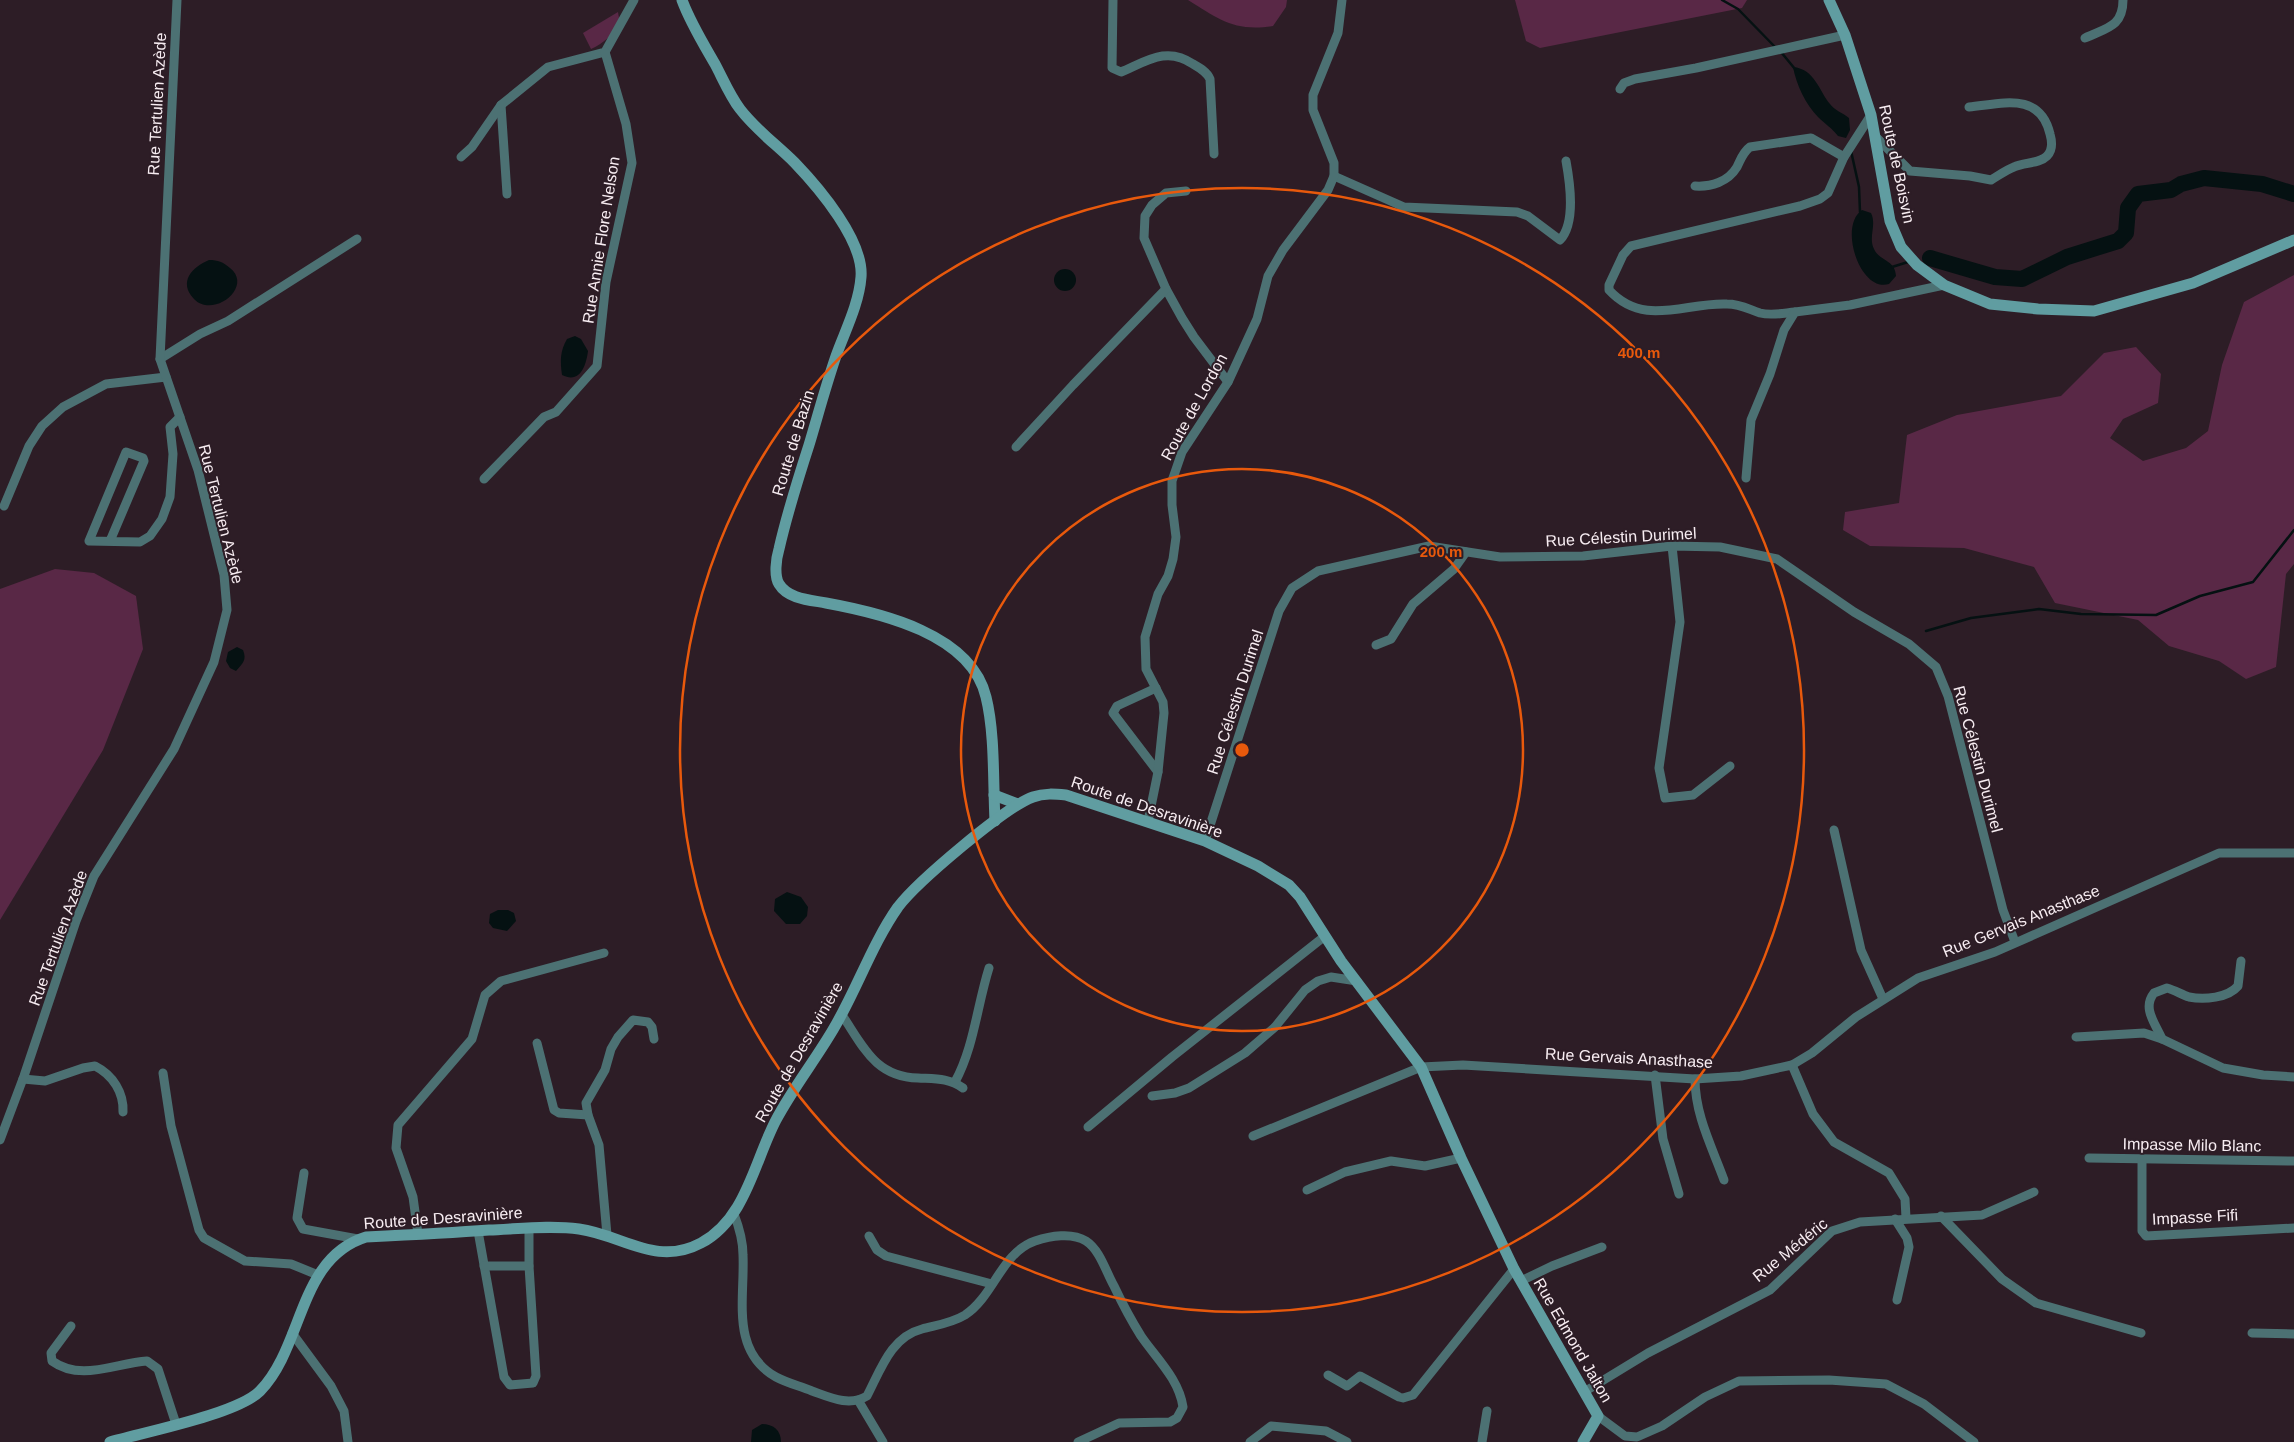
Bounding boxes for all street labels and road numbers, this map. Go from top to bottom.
street label: Rue Tertulien Azède [145,32,169,176]
street label: Route de Boisvin [1876,103,1918,225]
street label: Rue Annie Flore Nelson [579,155,623,325]
street label: Route de Lordon [1158,351,1230,463]
street label: Route de Bazin [769,388,817,498]
street label: Rue Tertulien Azède [195,443,247,585]
street label: Rue Célestin Durimel [1545,525,1697,549]
street label: Rue Célestin Durimel [1204,627,1266,777]
street label: Rue Célestin Durimel [1950,684,2006,834]
street label: Route de Desravinière [1069,773,1225,841]
street label: Rue Tertulien Azède [26,868,90,1008]
street label: Rue Gervais Anasthase [1940,882,2102,960]
street label: Route de Desravinière [752,979,846,1125]
street label: Rue Gervais Anasthase [1545,1045,1713,1071]
street label: Impasse Milo Blanc [2123,1135,2261,1155]
street label: Route de Desravinière [363,1204,523,1232]
street label: Impasse Fifi [2151,1206,2239,1228]
street label: Rue Médéric [1749,1215,1831,1285]
street label: Rue Edmond Jalton [1531,1275,1615,1405]

